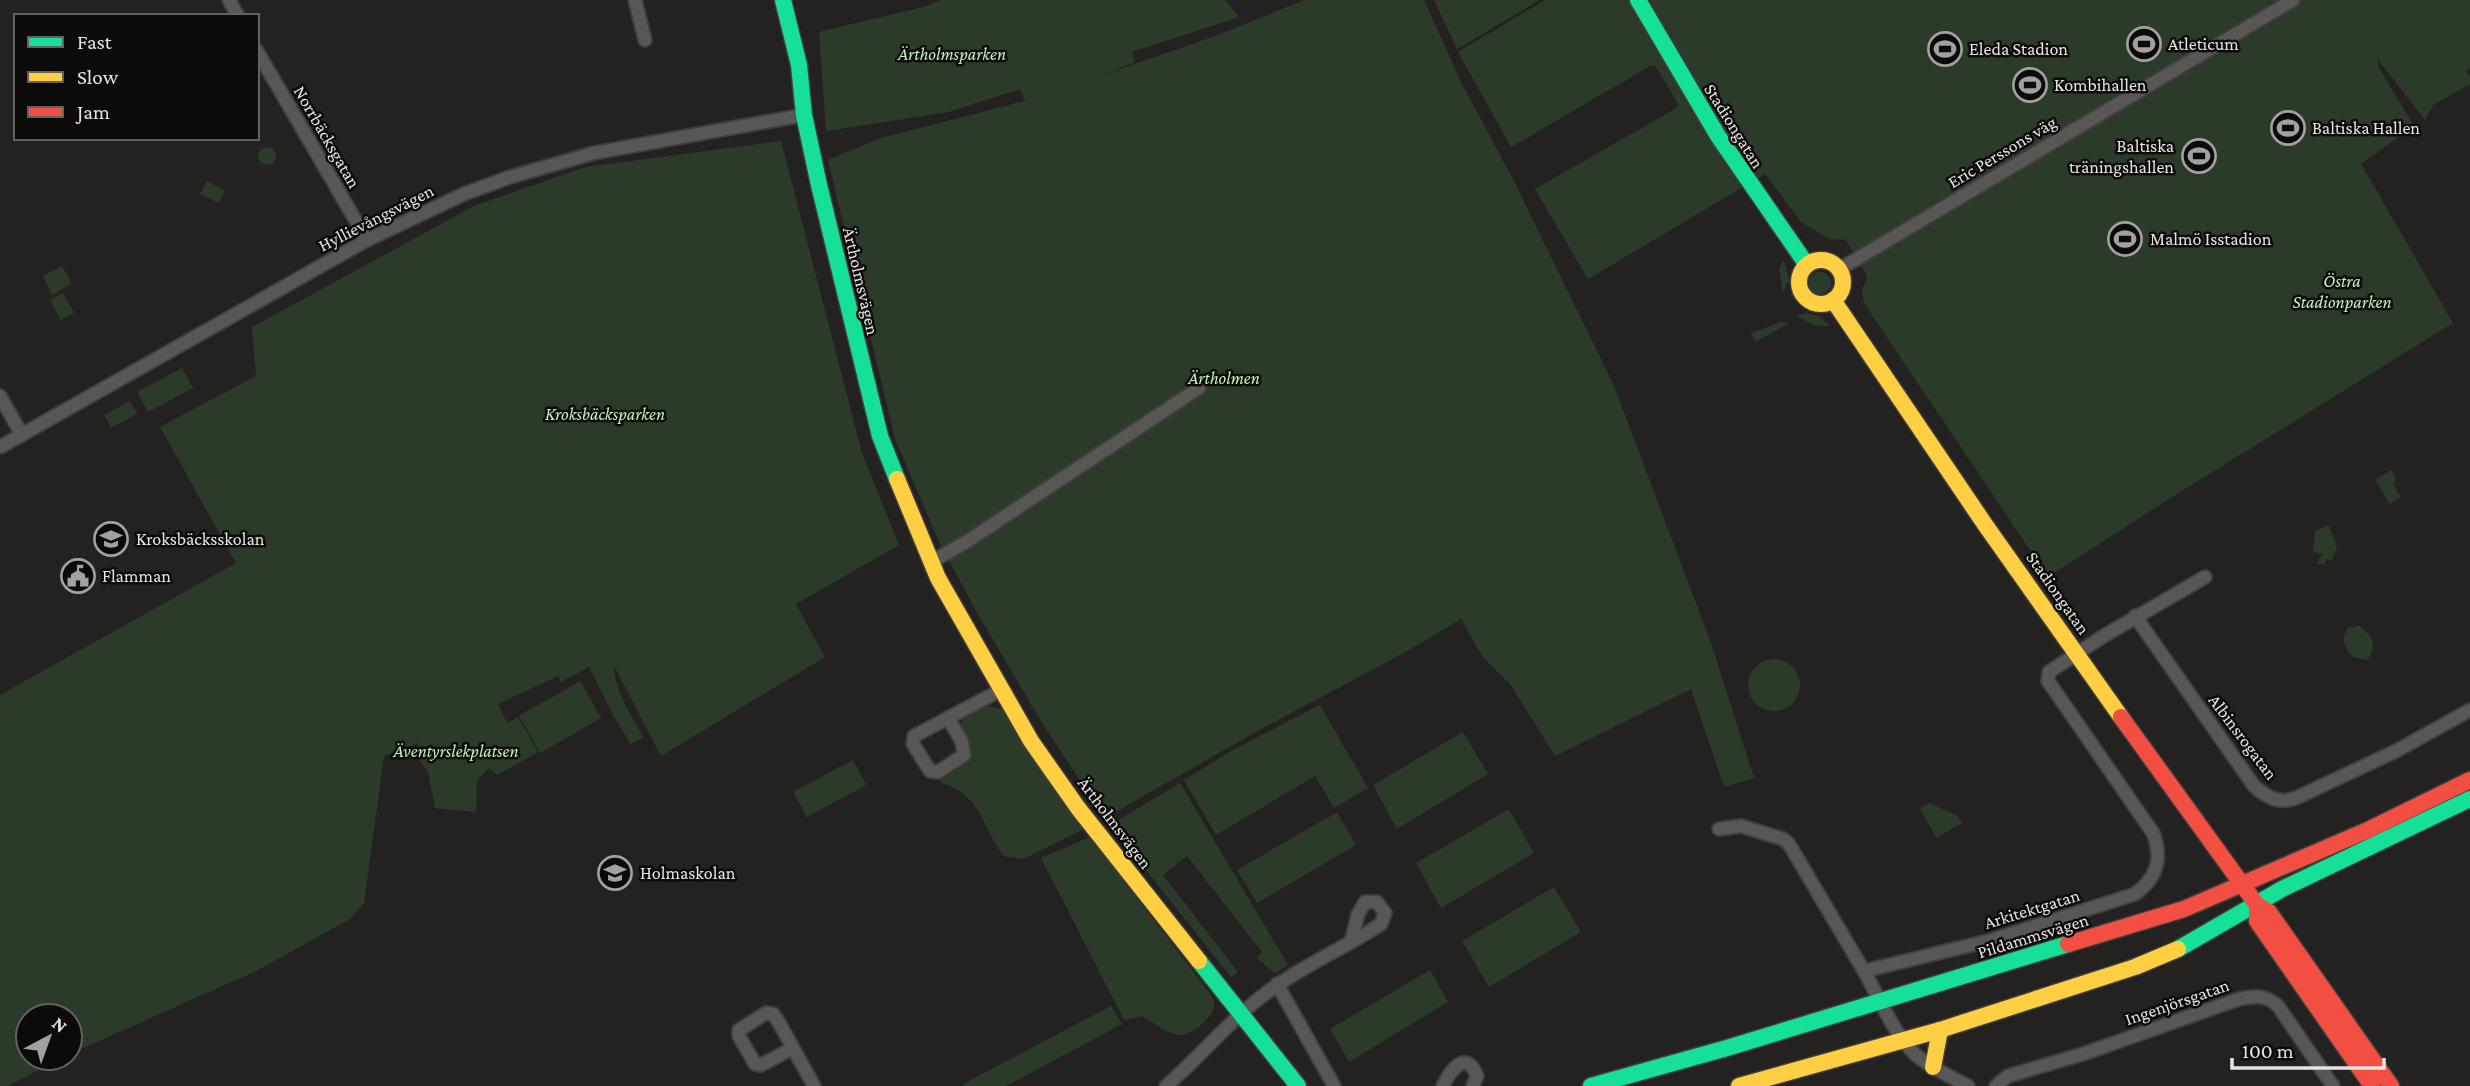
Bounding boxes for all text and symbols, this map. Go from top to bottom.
legend [14,14,259,140]
sports icon: Atleticum [2125,25,2163,63]
text: Fast [77,30,113,54]
sports icon: Eleda Stadion [1926,30,1964,68]
place label: Atleticum [2168,34,2239,54]
place label: Eleda Stadion [1969,39,2068,59]
park label: Ärtholmsparken [897,44,1006,64]
text: Slow [77,65,119,89]
sports icon: Kombihallen [2011,66,2049,104]
place label: Kombihallen [2054,75,2147,95]
street label: Stadiongatan [1700,80,1768,172]
street label: Norrbäcksgatan [290,82,365,192]
text: Jam [75,100,110,124]
sports icon: Baltiska Hallen [2269,109,2307,147]
street label: Eric Perssons väg [1944,112,2060,192]
place label: Baltiska Hallen [2312,118,2420,138]
place label: Baltiska träningshallen [2069,136,2174,177]
sports icon: Baltiska träningshallen [2180,137,2218,175]
street label: Hyllievångsvägen [315,180,437,256]
sports icon: Malmö Isstadion [2106,220,2144,258]
street label: Ärtholmsvägen [839,225,883,337]
place label: Malmö Isstadion [2150,229,2272,249]
park label: Östra Stadionparken [2292,271,2392,312]
park label: Ärtholmen [1187,368,1260,388]
park label: Kroksbäcksparken [545,404,665,424]
school or university icon: Kroksbäcksskolan [92,520,130,558]
place label: Kroksbäcksskolan [136,529,265,549]
street label: Stadiongatan [2022,548,2094,638]
public building icon: Flamman [59,557,97,595]
place label: Flamman [102,566,171,586]
street label: Albinsrogatan [2204,690,2282,784]
park label: Äventyrslekplatsen [392,741,519,761]
street label: Ärtholmsvägen [1074,773,1156,873]
school or university icon: Holmaskolan [596,854,634,892]
place label: Holmaskolan [640,863,736,883]
street label: Arkitektgatan [1982,885,2082,933]
street label: Pildammsvägen [1975,910,2091,962]
street label: Ingenjörsgatan [2122,975,2232,1030]
north arrow [14,1002,84,1072]
text: N [48,1012,72,1037]
scale bar [2232,1026,2384,1070]
text: 100 m [2242,1039,2294,1063]

